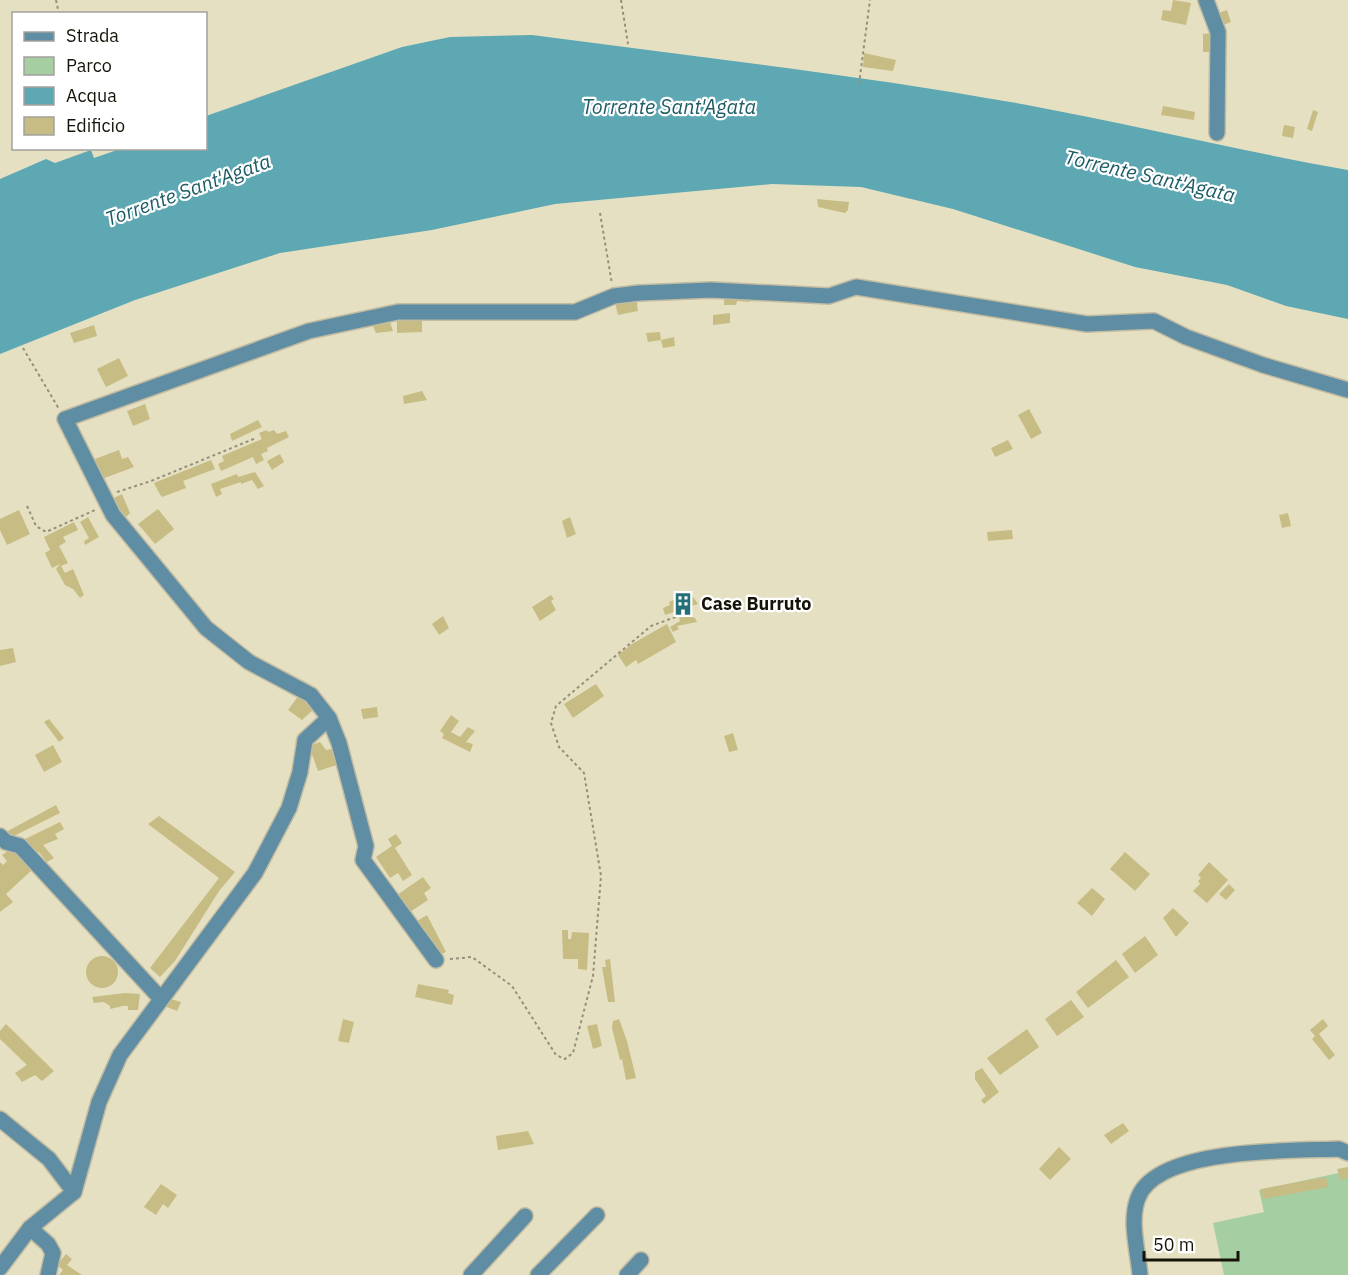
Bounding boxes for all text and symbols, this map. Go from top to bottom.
legend [12,12,207,150]
text: Strada [66,24,119,47]
text: Parco [66,54,112,77]
text: Acqua [66,84,117,107]
water label: Torrente Sant'Agata [582,93,756,120]
text: Edificio [66,114,125,137]
water label: Torrente Sant'Agata [1062,143,1238,208]
water label: Torrente Sant'Agata [101,147,274,232]
building icon: Case Burruto [670,591,696,617]
place label: Case Burruto [701,592,811,615]
scale bar [1144,1224,1238,1262]
text: 50 m [1153,1233,1195,1256]

